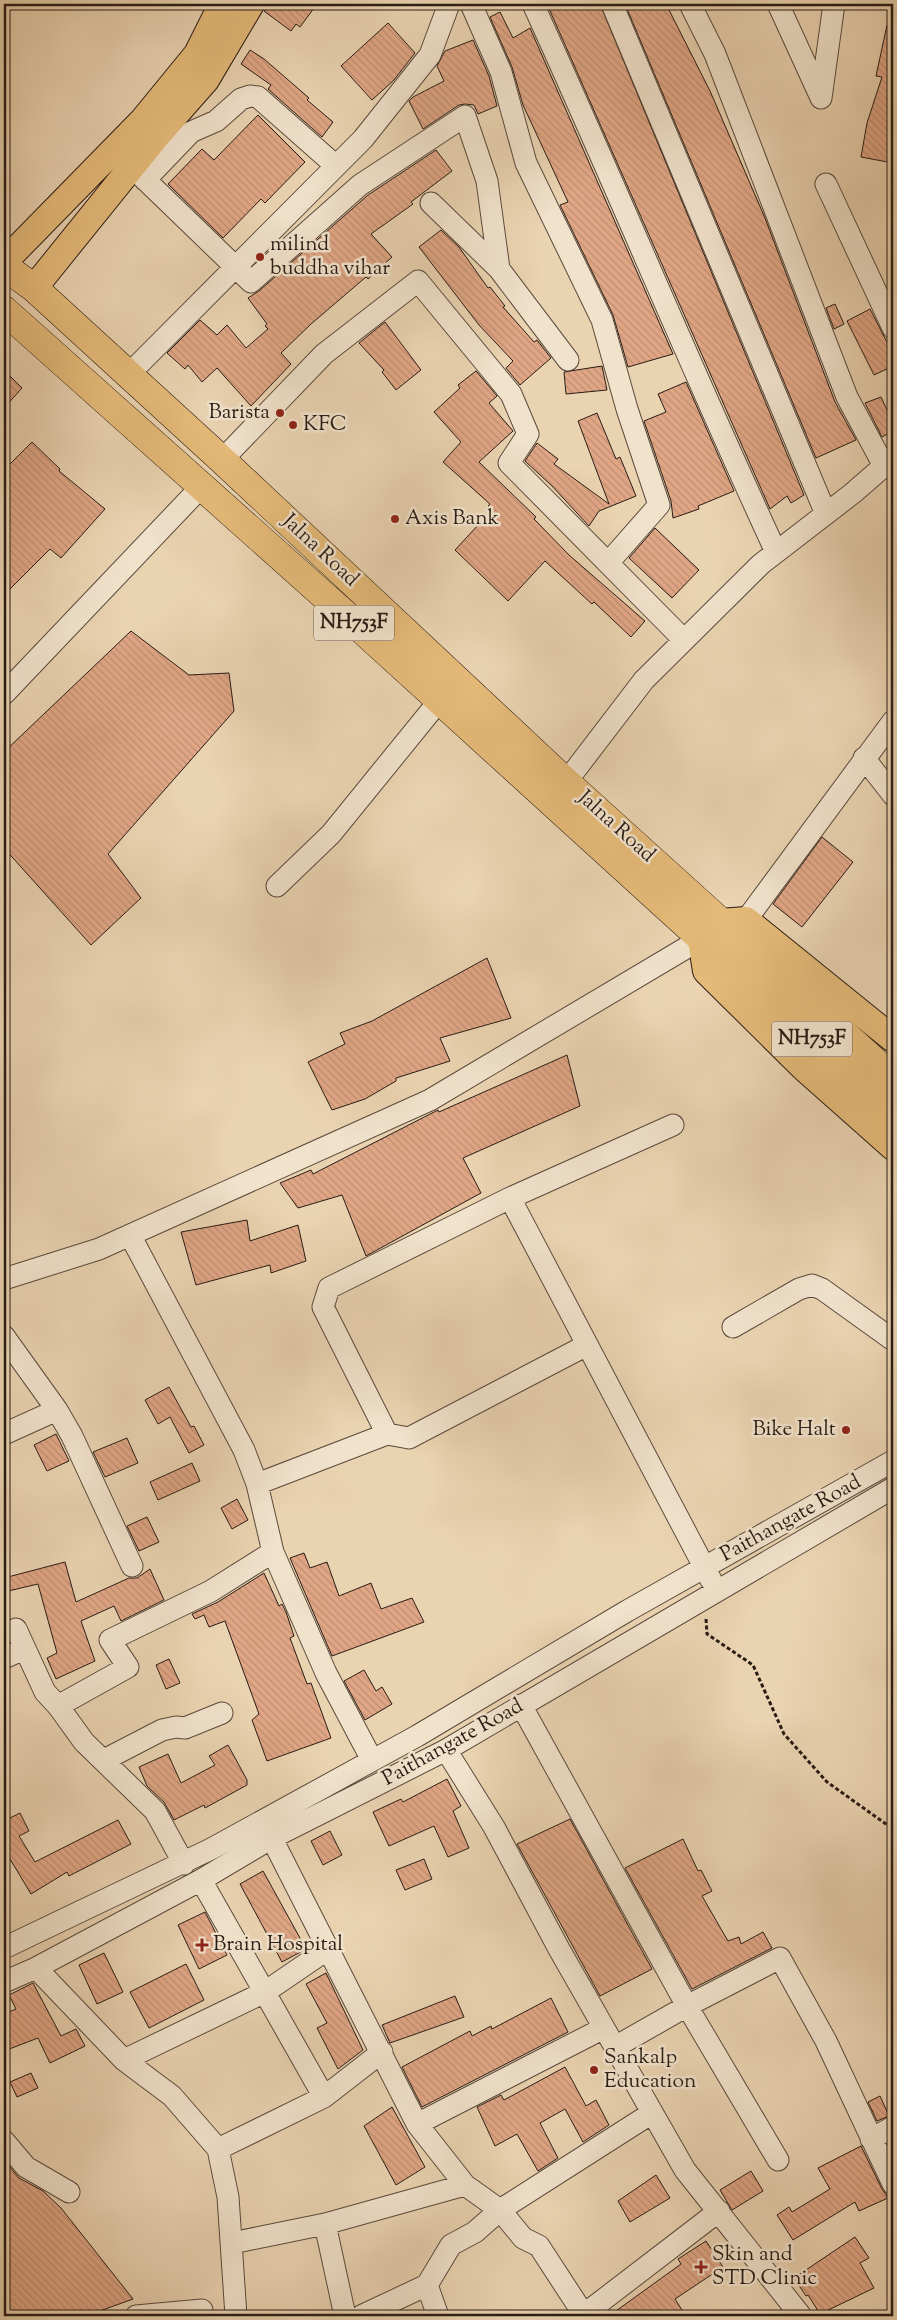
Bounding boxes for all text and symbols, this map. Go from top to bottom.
place label: milind buddha vihar [270,230,390,284]
marker: milind buddha vihar [254,251,266,263]
place label: Barista [208,398,270,428]
marker: Barista [274,407,286,419]
place label: KFC [303,410,347,440]
marker: KFC [287,419,299,431]
place label: Axis Bank [405,504,500,534]
street label: Jalna Road [274,507,365,595]
marker: Axis Bank [389,513,401,525]
road number: NH753F [314,606,394,640]
street label: Jalna Road [570,783,662,870]
road number: NH753F [772,1022,852,1056]
place label: Bike Halt [752,1415,836,1445]
marker: Bike Halt [840,1424,852,1436]
street label: Paithangate Road [715,1468,867,1570]
street label: Paithangate Road [377,1692,529,1794]
place label: Brain Hospital [213,1930,343,1960]
marker: Brain Hospital [195,1938,209,1952]
place label: Sankalp Education [604,2043,696,2097]
marker: Sankalp Education [588,2064,600,2076]
place label: Skin and STD Clinic [712,2240,817,2294]
marker: Skin and STD Clinic [694,2260,708,2274]

